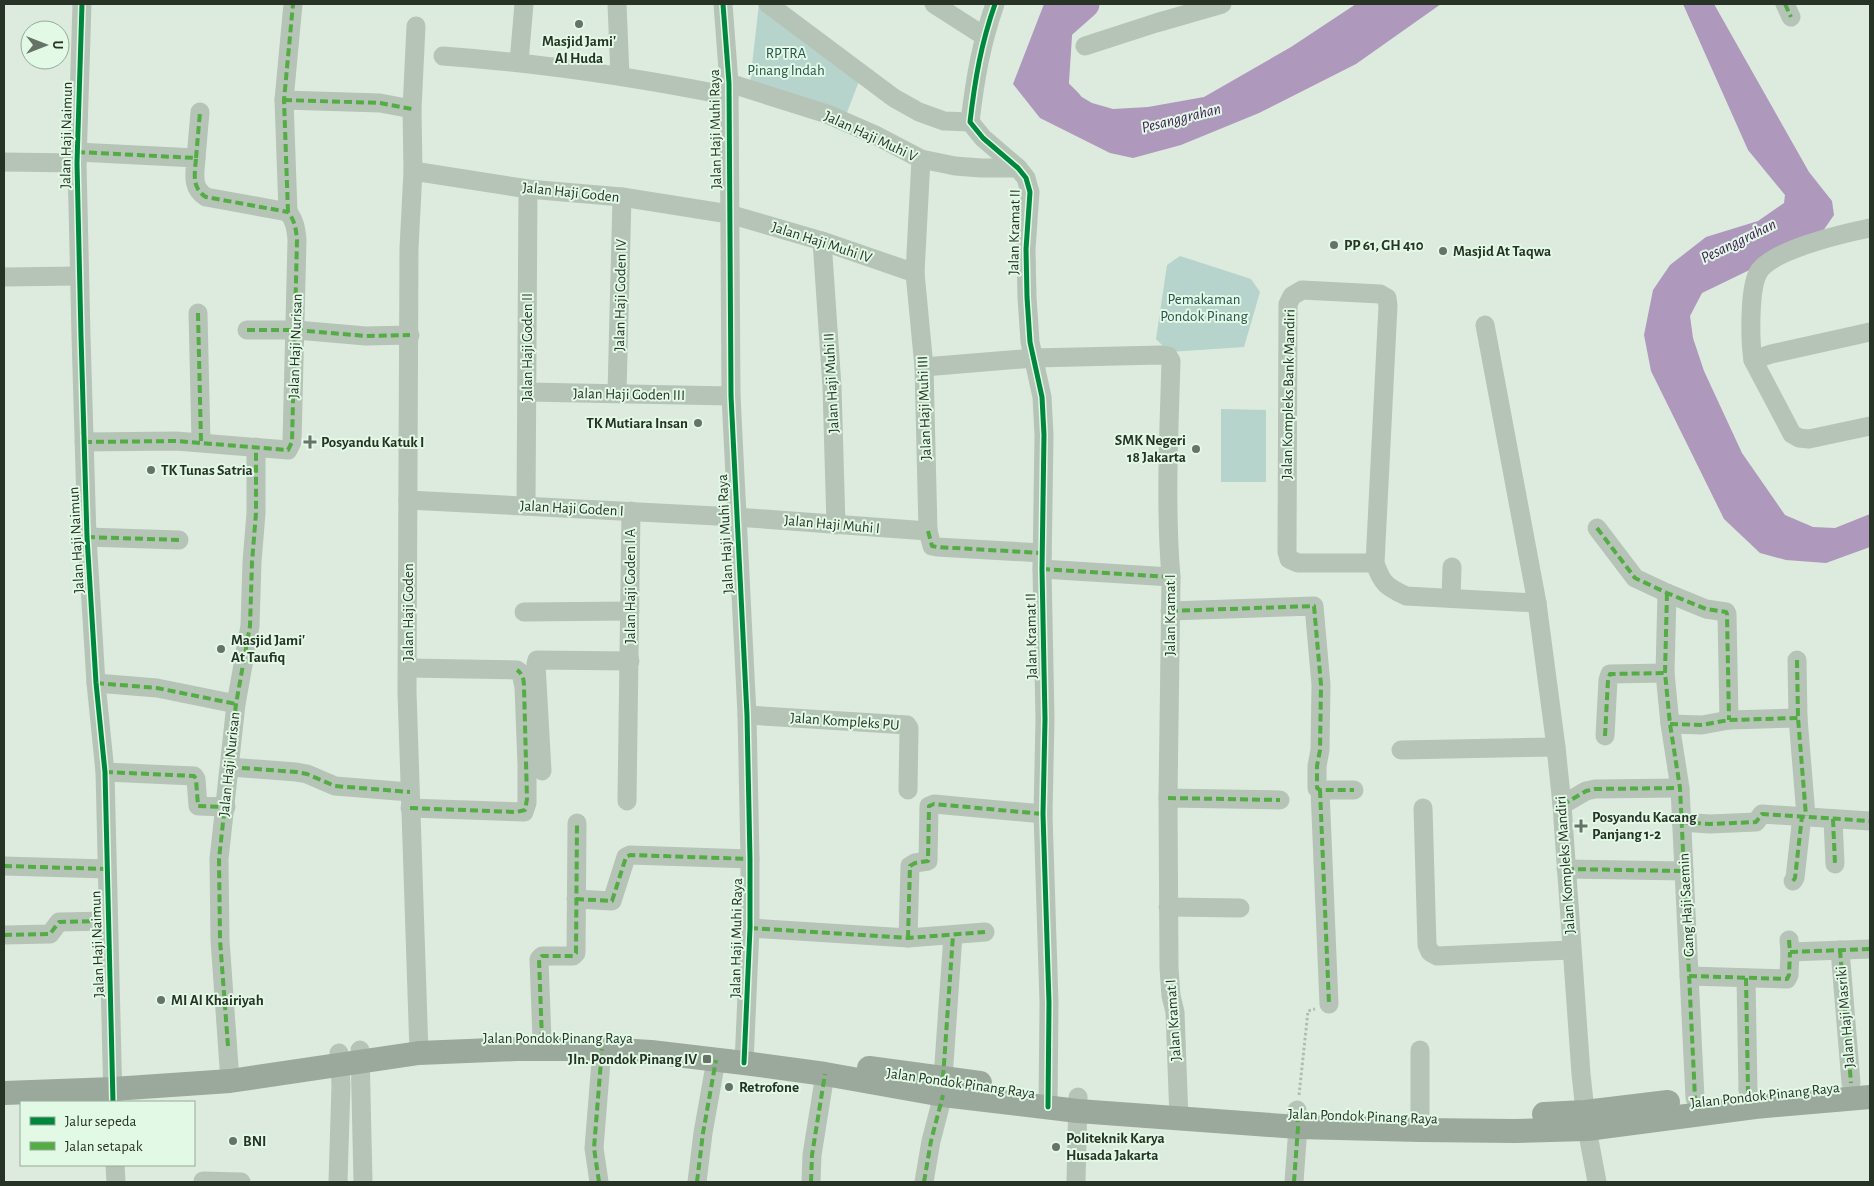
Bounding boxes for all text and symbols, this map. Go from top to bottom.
marker: Masjid Jami' Al Huda [573,18,585,30]
north arrow [20,20,70,70]
place label: Masjid Jami' Al Huda [542,34,616,66]
text: U [50,41,64,50]
park label: RPTRA Pinang Indah [747,46,825,78]
street label: Jalan Haji Muhi Raya [707,69,724,189]
street label: Jalan Haji Naimun [58,82,75,188]
water label: Pesanggrahan [1140,100,1223,136]
street label: Jalan Haji Muhi V [822,108,920,165]
street label: Jalan Haji Goden [522,180,620,205]
street label: Jalan Kramat II [1006,189,1023,275]
water label: Pesanggrahan [1698,216,1778,266]
street label: Jalan Haji Muhi IV [770,219,874,266]
street label: Jalan Haji Goden IV [612,238,629,351]
place label: PP 61, GH 410 [1344,238,1424,253]
marker: PP 61, GH 410 [1328,239,1340,251]
place label: Masjid At Taqwa [1453,244,1551,259]
marker: Masjid At Taqwa [1437,245,1449,257]
park label: Pemakaman Pondok Pinang [1160,292,1248,324]
street label: Jalan Haji Nurisan [286,293,305,399]
street label: Jalan Haji Goden II [520,293,535,401]
street label: Jalan Kompleks Bank Mandiri [1280,309,1297,479]
street label: Jalan Haji Muhi II [821,333,842,433]
street label: Jalan Haji Muhi III [915,356,934,460]
street label: Jalan Haji Goden III [573,386,685,403]
place label: TK Mutiara Insan [586,416,688,431]
marker: TK Mutiara Insan [692,417,704,429]
place label: SMK Negeri 18 Jakarta [1115,433,1186,465]
marker: Posyandu Katuk I [303,435,317,449]
place label: Posyandu Katuk I [321,435,424,450]
marker: SMK Negeri 18 Jakarta [1190,443,1202,455]
place label: TK Tunas Satria [161,463,253,478]
marker: TK Tunas Satria [145,464,157,476]
street label: Jalan Haji Muhi Raya [715,474,736,594]
street label: Jalan Haji Naimun [66,486,87,594]
street label: Jalan Haji Goden I [520,498,624,519]
street label: Jalan Haji Muhi I [783,513,880,536]
street label: Jalan Haji Goden I A [623,528,638,644]
street label: Jalan Haji Goden [401,563,416,661]
street label: Jalan Kramat I [1163,574,1178,656]
street label: Jalan Kramat II [1023,593,1040,679]
place label: Masjid Jami' At Taufiq [231,633,305,665]
marker: Masjid Jami' At Taufiq [215,643,227,655]
street label: Jalan Kompleks PU [790,710,900,733]
street label: Jalan Haji Nurisan [217,711,242,817]
street label: Jalan Kompleks Mandiri [1553,795,1578,934]
place label: Posyandu Kacang Panjang 1-2 [1592,810,1697,842]
marker: Posyandu Kacang Panjang 1-2 [1574,819,1588,833]
street label: Gang Haji Saemin [1676,853,1697,957]
street label: Jalan Haji Muhi Raya [728,878,745,998]
street label: Jalan Haji Naimun [88,890,107,998]
street label: Jalan Haji Masriki [1834,965,1857,1068]
street label: Jalan Kramat I [1163,979,1184,1061]
place label: MI Al Khairiyah [171,993,264,1008]
marker: MI Al Khairiyah [155,994,167,1006]
street label: Jalan Pondok Pinang Raya [483,1031,633,1046]
place label: Jln. Pondok Pinang IV [568,1052,697,1067]
marker: Jln. Pondok Pinang IV [701,1053,713,1065]
street label: Jalan Pondok Pinang Raya [886,1066,1036,1101]
place label: Retrofone [739,1080,799,1095]
street label: Jalan Pondok Pinang Raya [1690,1080,1840,1111]
marker: Retrofone [723,1081,735,1093]
legend [20,1101,195,1166]
street label: Jalan Pondok Pinang Raya [1288,1106,1438,1127]
text: Jalur sepeda [65,1114,137,1129]
place label: Politeknik Karya Husada Jakarta [1066,1131,1165,1163]
place label: BNI [243,1134,267,1149]
marker: BNI [227,1135,239,1147]
text: Jalan setapak [65,1139,143,1154]
marker: Politeknik Karya Husada Jakarta [1050,1141,1062,1153]

